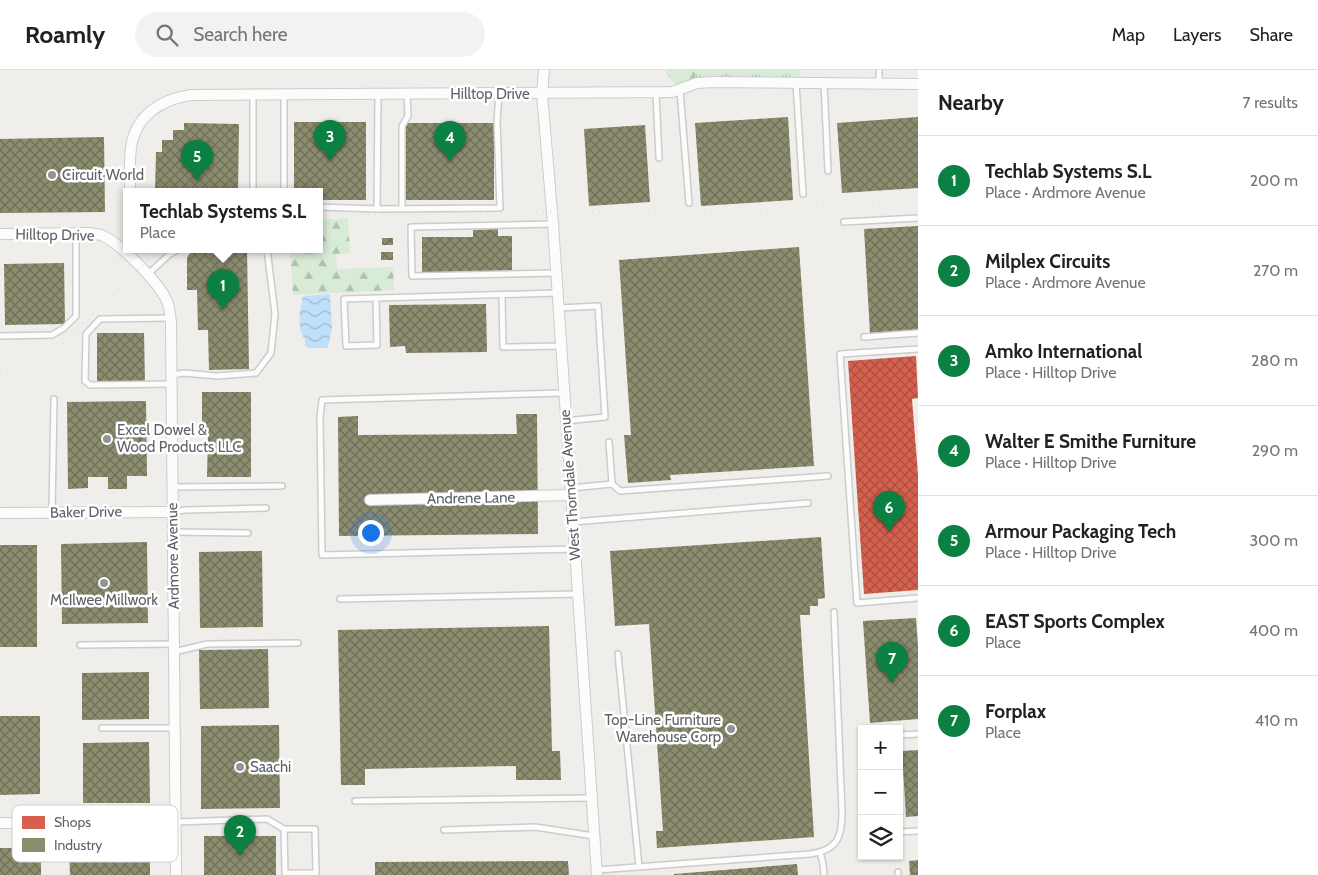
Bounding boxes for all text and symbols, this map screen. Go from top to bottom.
search box [135,12,485,57]
text: Roamly [25,20,105,49]
icon: search [153,21,181,49]
text: Search here [193,23,288,46]
text: Map [1112,24,1145,46]
text: Layers [1173,24,1222,46]
text: Share [1250,24,1293,46]
street label: Hilltop Drive [450,85,530,103]
text: Nearby [938,90,1004,115]
text: 7 results [1243,93,1298,112]
pin: 3 [314,120,346,161]
pin: 4 [434,121,466,162]
pin: 5 [181,140,213,181]
text: Techlab Systems S.L [985,160,1152,183]
place label: Circuit World [62,166,144,184]
marker: Circuit World [46,169,58,181]
text: 1 [951,171,957,190]
text: 200 m [1250,171,1298,190]
text: Place · Ardmore Avenue [985,183,1146,202]
popup [123,188,323,253]
text: Techlab Systems S.L [140,200,306,223]
text: Place [140,223,176,242]
street label: Hilltop Drive [15,225,95,245]
text: Milplex Circuits [985,250,1110,273]
text: 2 [950,261,958,280]
text: 270 m [1253,261,1298,280]
pin: 1 [207,269,239,310]
text: Place · Ardmore Avenue [985,273,1146,292]
text: Amko International [985,340,1142,363]
text: 3 [950,351,958,370]
text: 280 m [1251,351,1298,370]
text: Place · Hilltop Drive [985,363,1116,382]
street label: West Thorndale Avenue [556,409,584,561]
place label: Excel Dowel & Wood Products LLC [117,421,242,456]
text: Walter E Smithe Furniture [985,430,1196,453]
marker: Excel Dowel & Wood Products LLC [101,433,113,445]
text: 4 [949,441,959,460]
text: 290 m [1252,441,1298,460]
text: Place · Hilltop Drive [985,453,1116,472]
street label: Andrene Lane [427,488,516,508]
pin: 6 [873,491,905,532]
street label: Baker Drive [50,502,122,522]
street label: Ardmore Avenue [163,502,183,609]
your location [358,520,384,546]
text: Armour Packaging Tech [985,520,1176,543]
text: 5 [950,531,958,550]
text: 300 m [1249,531,1298,550]
text: Place · Hilltop Drive [985,543,1116,562]
marker: McIlwee Millwork [98,577,110,589]
place label: McIlwee Millwork [50,591,158,609]
text: EAST Sports Complex [985,610,1165,633]
text: 6 [950,621,959,640]
text: 400 m [1249,621,1298,640]
text: Place [985,633,1021,652]
pin: 7 [876,642,908,683]
text: Forplax [985,700,1046,723]
place label: Top-Line Furniture Warehouse Corp [605,711,721,746]
text: 7 [950,711,958,730]
text: 410 m [1255,711,1298,730]
marker: Top-Line Furniture Warehouse Corp [725,723,737,735]
text: Place [985,723,1021,742]
map controls [858,725,903,860]
button: + [858,725,903,770]
place label: Saachi [250,758,291,776]
marker: Saachi [234,761,246,773]
button: − [858,770,903,815]
legend [12,805,178,862]
text: Shops [54,813,91,831]
pin: 2 [224,815,256,856]
button: layers [858,815,903,860]
text: Industry [54,836,102,854]

